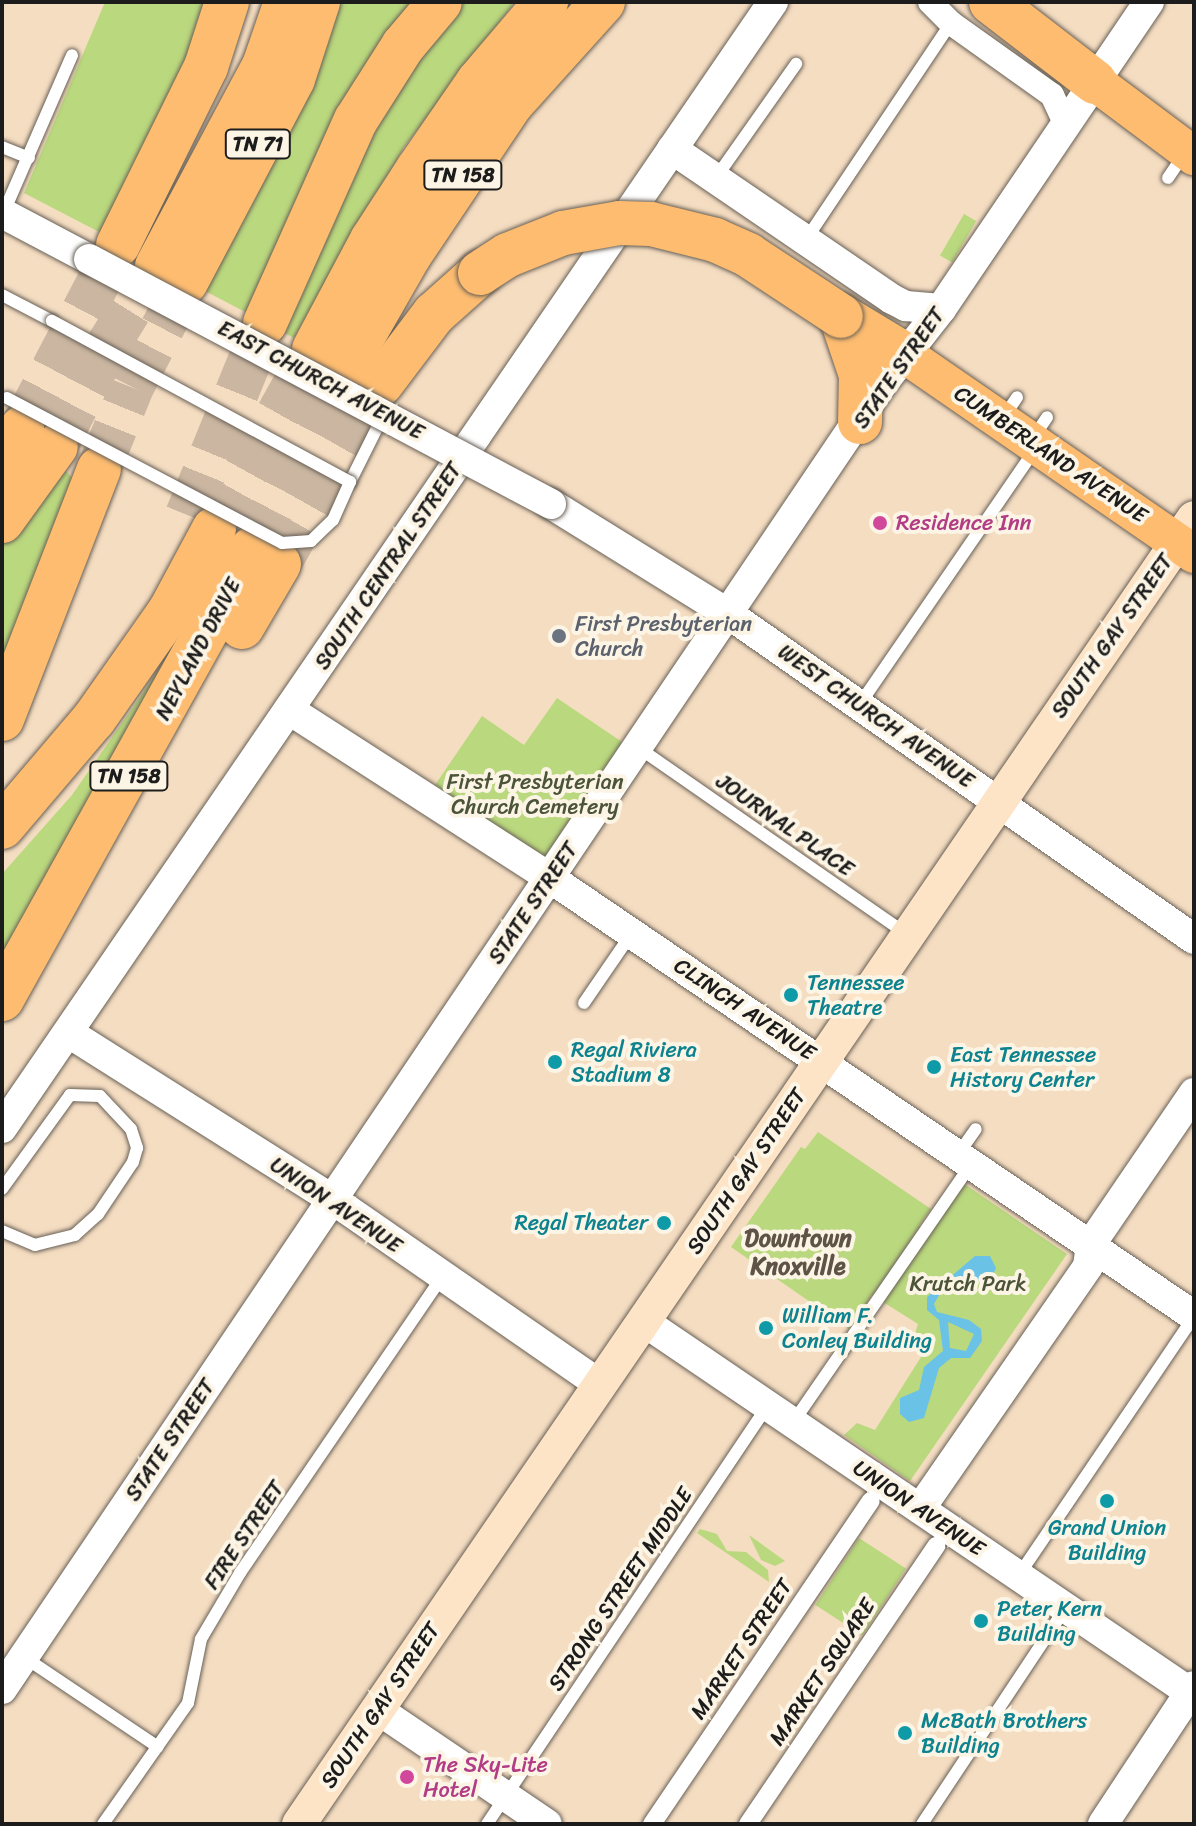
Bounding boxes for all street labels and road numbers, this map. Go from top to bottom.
road number: TN 71 [224,128,292,160]
road number: TN 158 [423,159,503,191]
street label: STATE STREET [848,303,950,433]
street label: EAST CHURCH AVENUE [213,314,429,446]
street label: CUMBERLAND AVENUE [950,380,1152,528]
street label: SOUTH CENTRAL STREET [308,456,468,676]
street label: SOUTH GAY STREET [1045,548,1179,724]
street label: NEYLAND DRIVE [149,573,247,725]
street label: WEST CHURCH AVENUE [773,638,979,794]
road number: TN 158 [89,760,169,792]
street label: JOURNAL PLACE [711,768,859,882]
street label: STATE STREET [483,837,583,969]
street label: CLINCH AVENUE [669,952,821,1066]
street label: SOUTH GAY STREET [680,1082,812,1260]
street label: UNION AVENUE [265,1151,407,1259]
street label: STATE STREET [120,1374,220,1506]
street label: UNION AVENUE [848,1454,990,1562]
street label: FIRE STREET [197,1475,291,1595]
street label: STRONG STREET MIDDLE [541,1481,699,1697]
street label: MARKET STREET [684,1573,798,1725]
street label: MARKET SQUARE [763,1594,881,1750]
street label: SOUTH GAY STREET [314,1616,446,1794]

